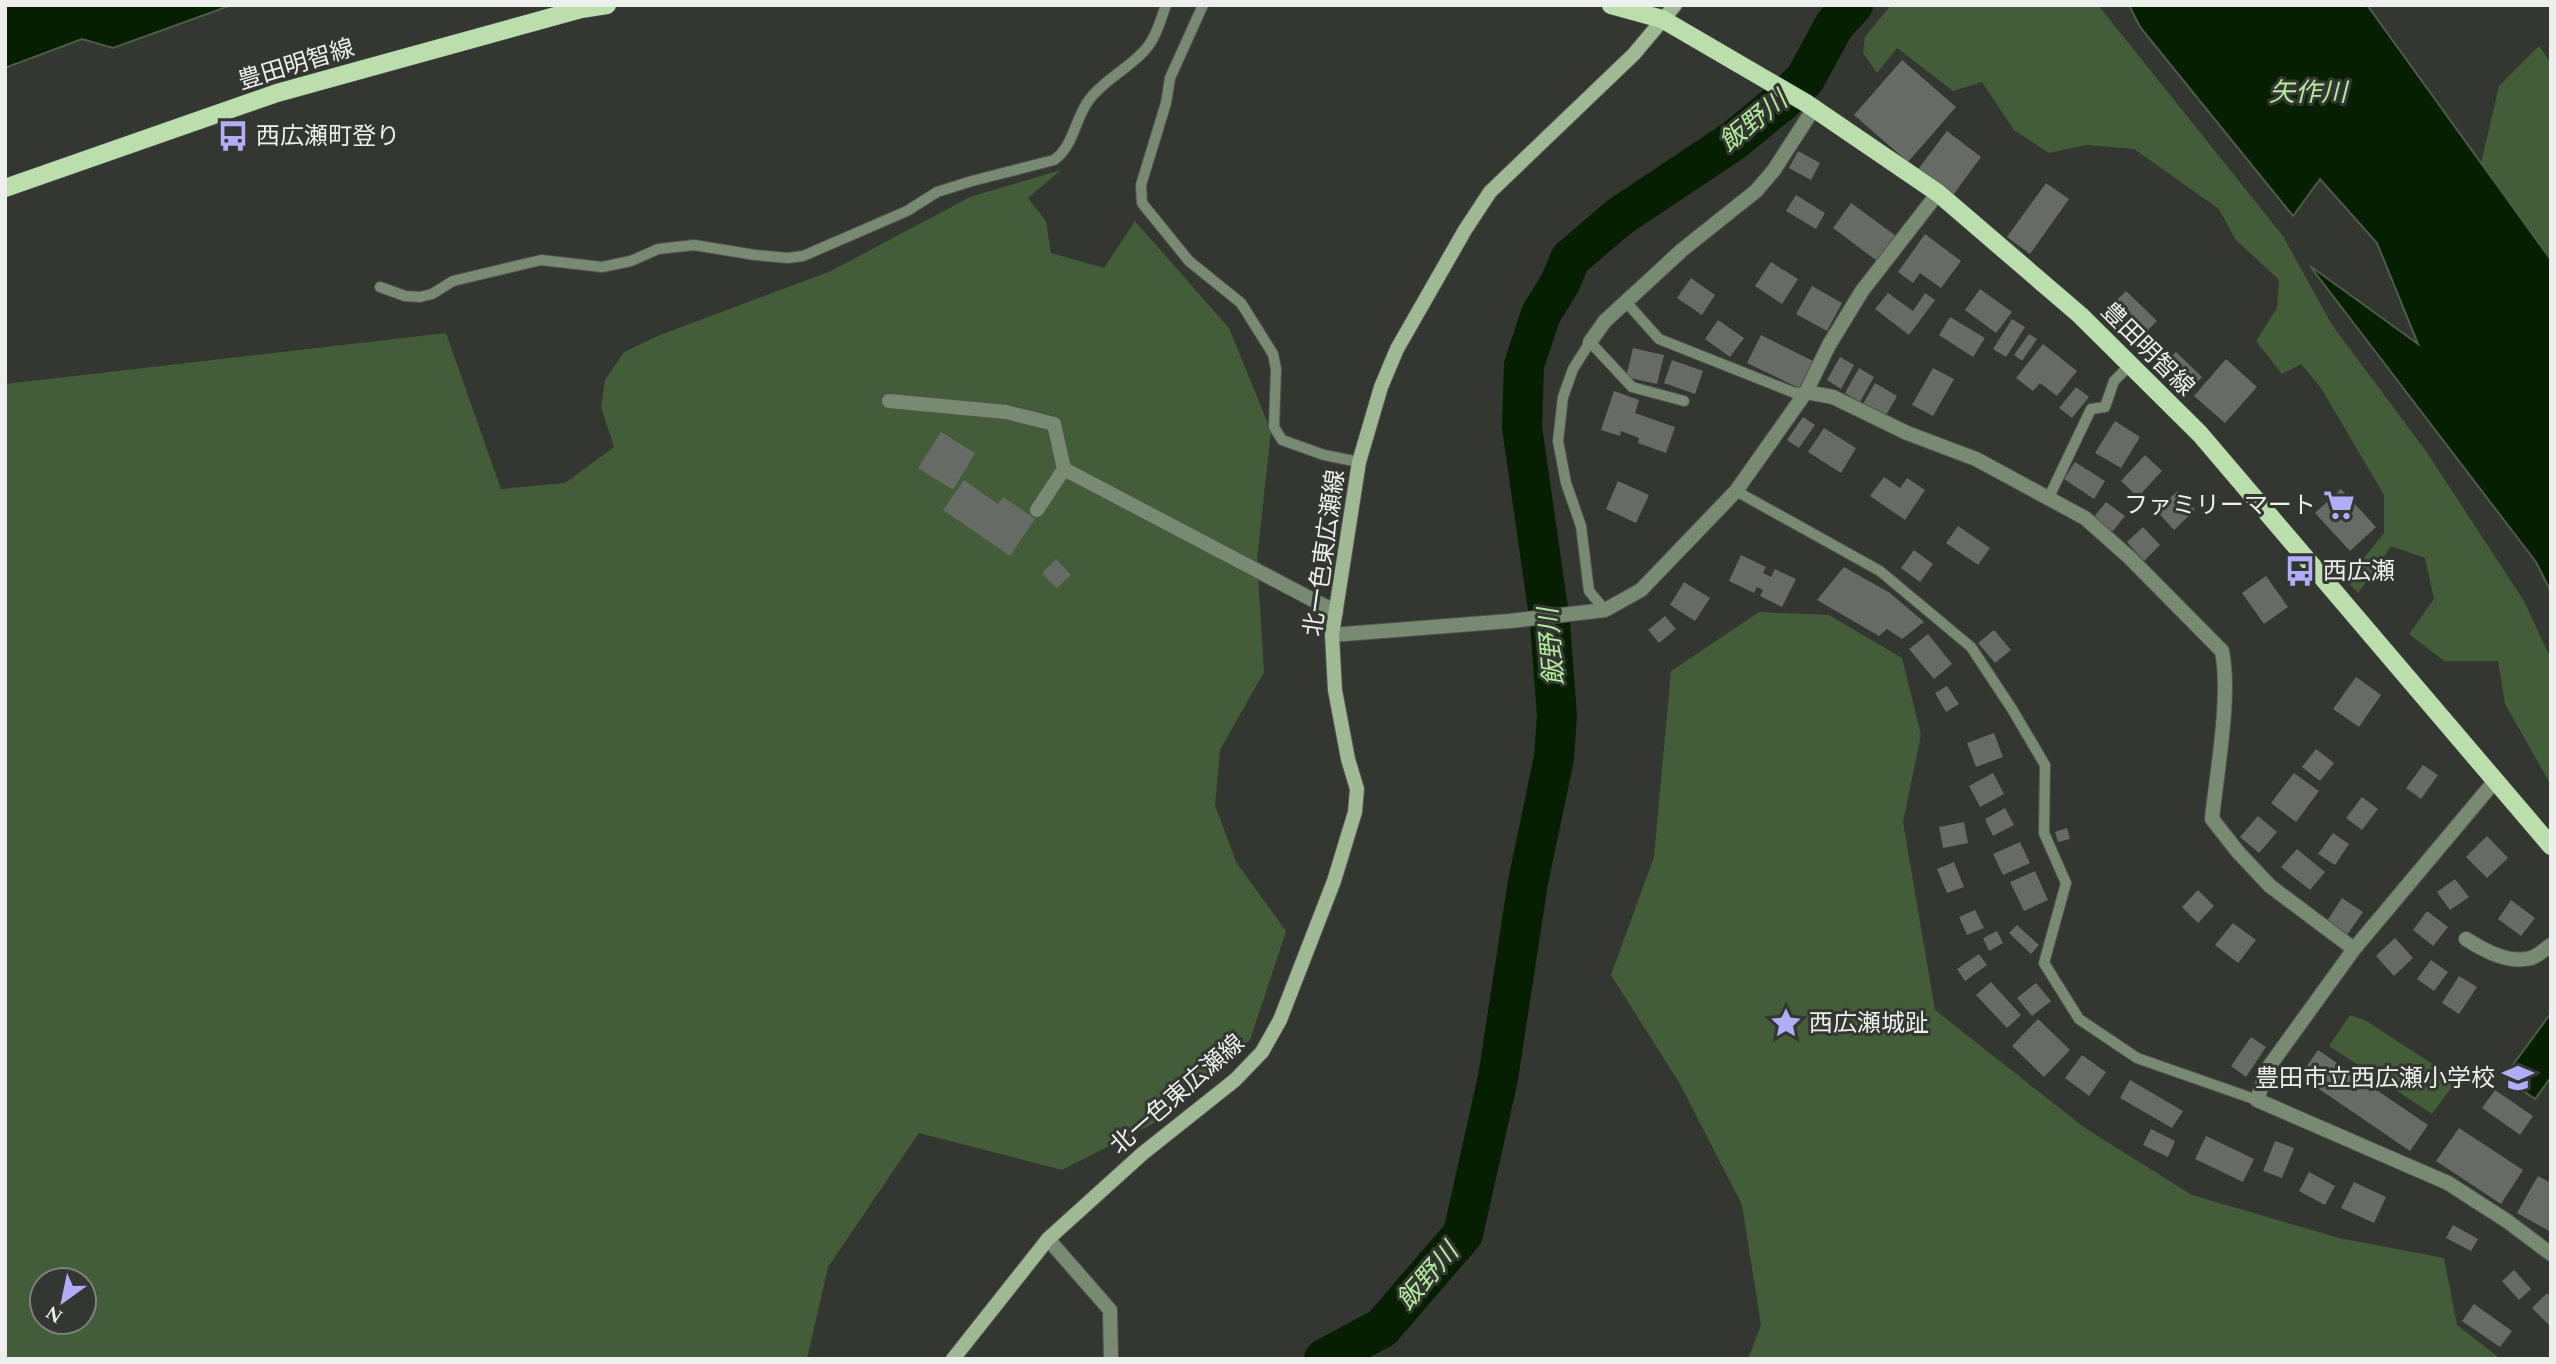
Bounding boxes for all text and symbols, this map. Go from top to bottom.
street label: 豊田明智線 [234,30,359,100]
water label: 矢作川 [2269,73,2350,113]
water label: 飯野川 [1711,80,1799,162]
bus stop icon: 西広瀬町登り [216,119,250,153]
place label: 西広瀬町登り [256,119,400,155]
street label: 豊田明智線 [2092,295,2202,405]
street label: 北一色東広瀬線 [1295,467,1355,639]
place label: ファミリーマート [2124,488,2316,524]
supermarket icon: ファミリーマート [2322,488,2356,522]
bus stop icon: 西広瀬 [2283,554,2317,588]
place label: 西広瀬 [2323,554,2395,590]
water label: 飯野川 [1528,603,1575,688]
place icon: 西広瀬城趾 [1769,1006,1803,1040]
place label: 西広瀬城趾 [1809,1006,1929,1042]
street label: 北一色東広瀬線 [1102,1026,1253,1163]
place label: 豊田市立西広瀬小学校 [2255,1061,2495,1097]
school or university icon: 豊田市立西広瀬小学校 [2501,1061,2535,1095]
water label: 飯野川 [1387,1232,1470,1319]
north arrow [28,1266,98,1336]
text: N [40,1298,69,1330]

